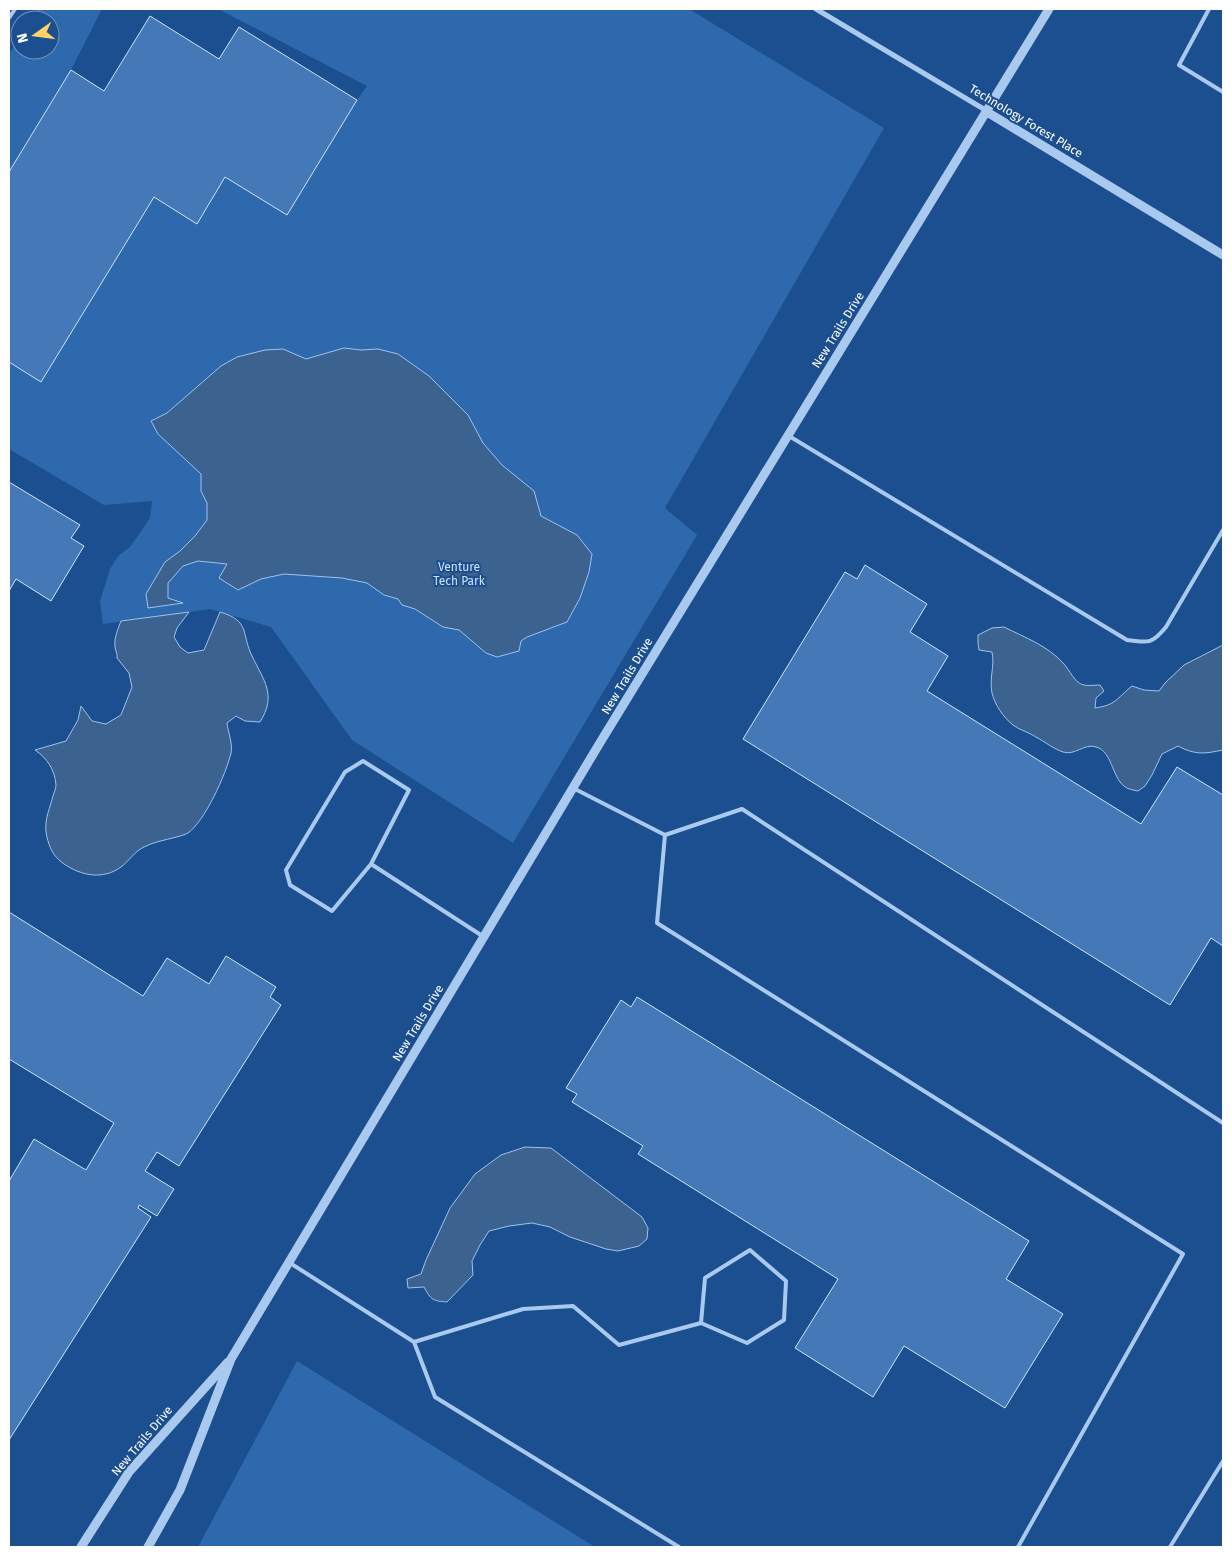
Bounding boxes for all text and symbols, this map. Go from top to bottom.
north arrow [10,10,60,60]
text: N [13,31,32,45]
street label: Technology Forest Place [967,82,1085,160]
street label: New Trails Drive [809,289,867,371]
park label: Venture Tech Park [433,560,486,588]
street label: New Trails Drive [599,635,655,717]
street label: New Trails Drive [390,982,446,1064]
street label: New Trails Drive [109,1403,175,1479]

